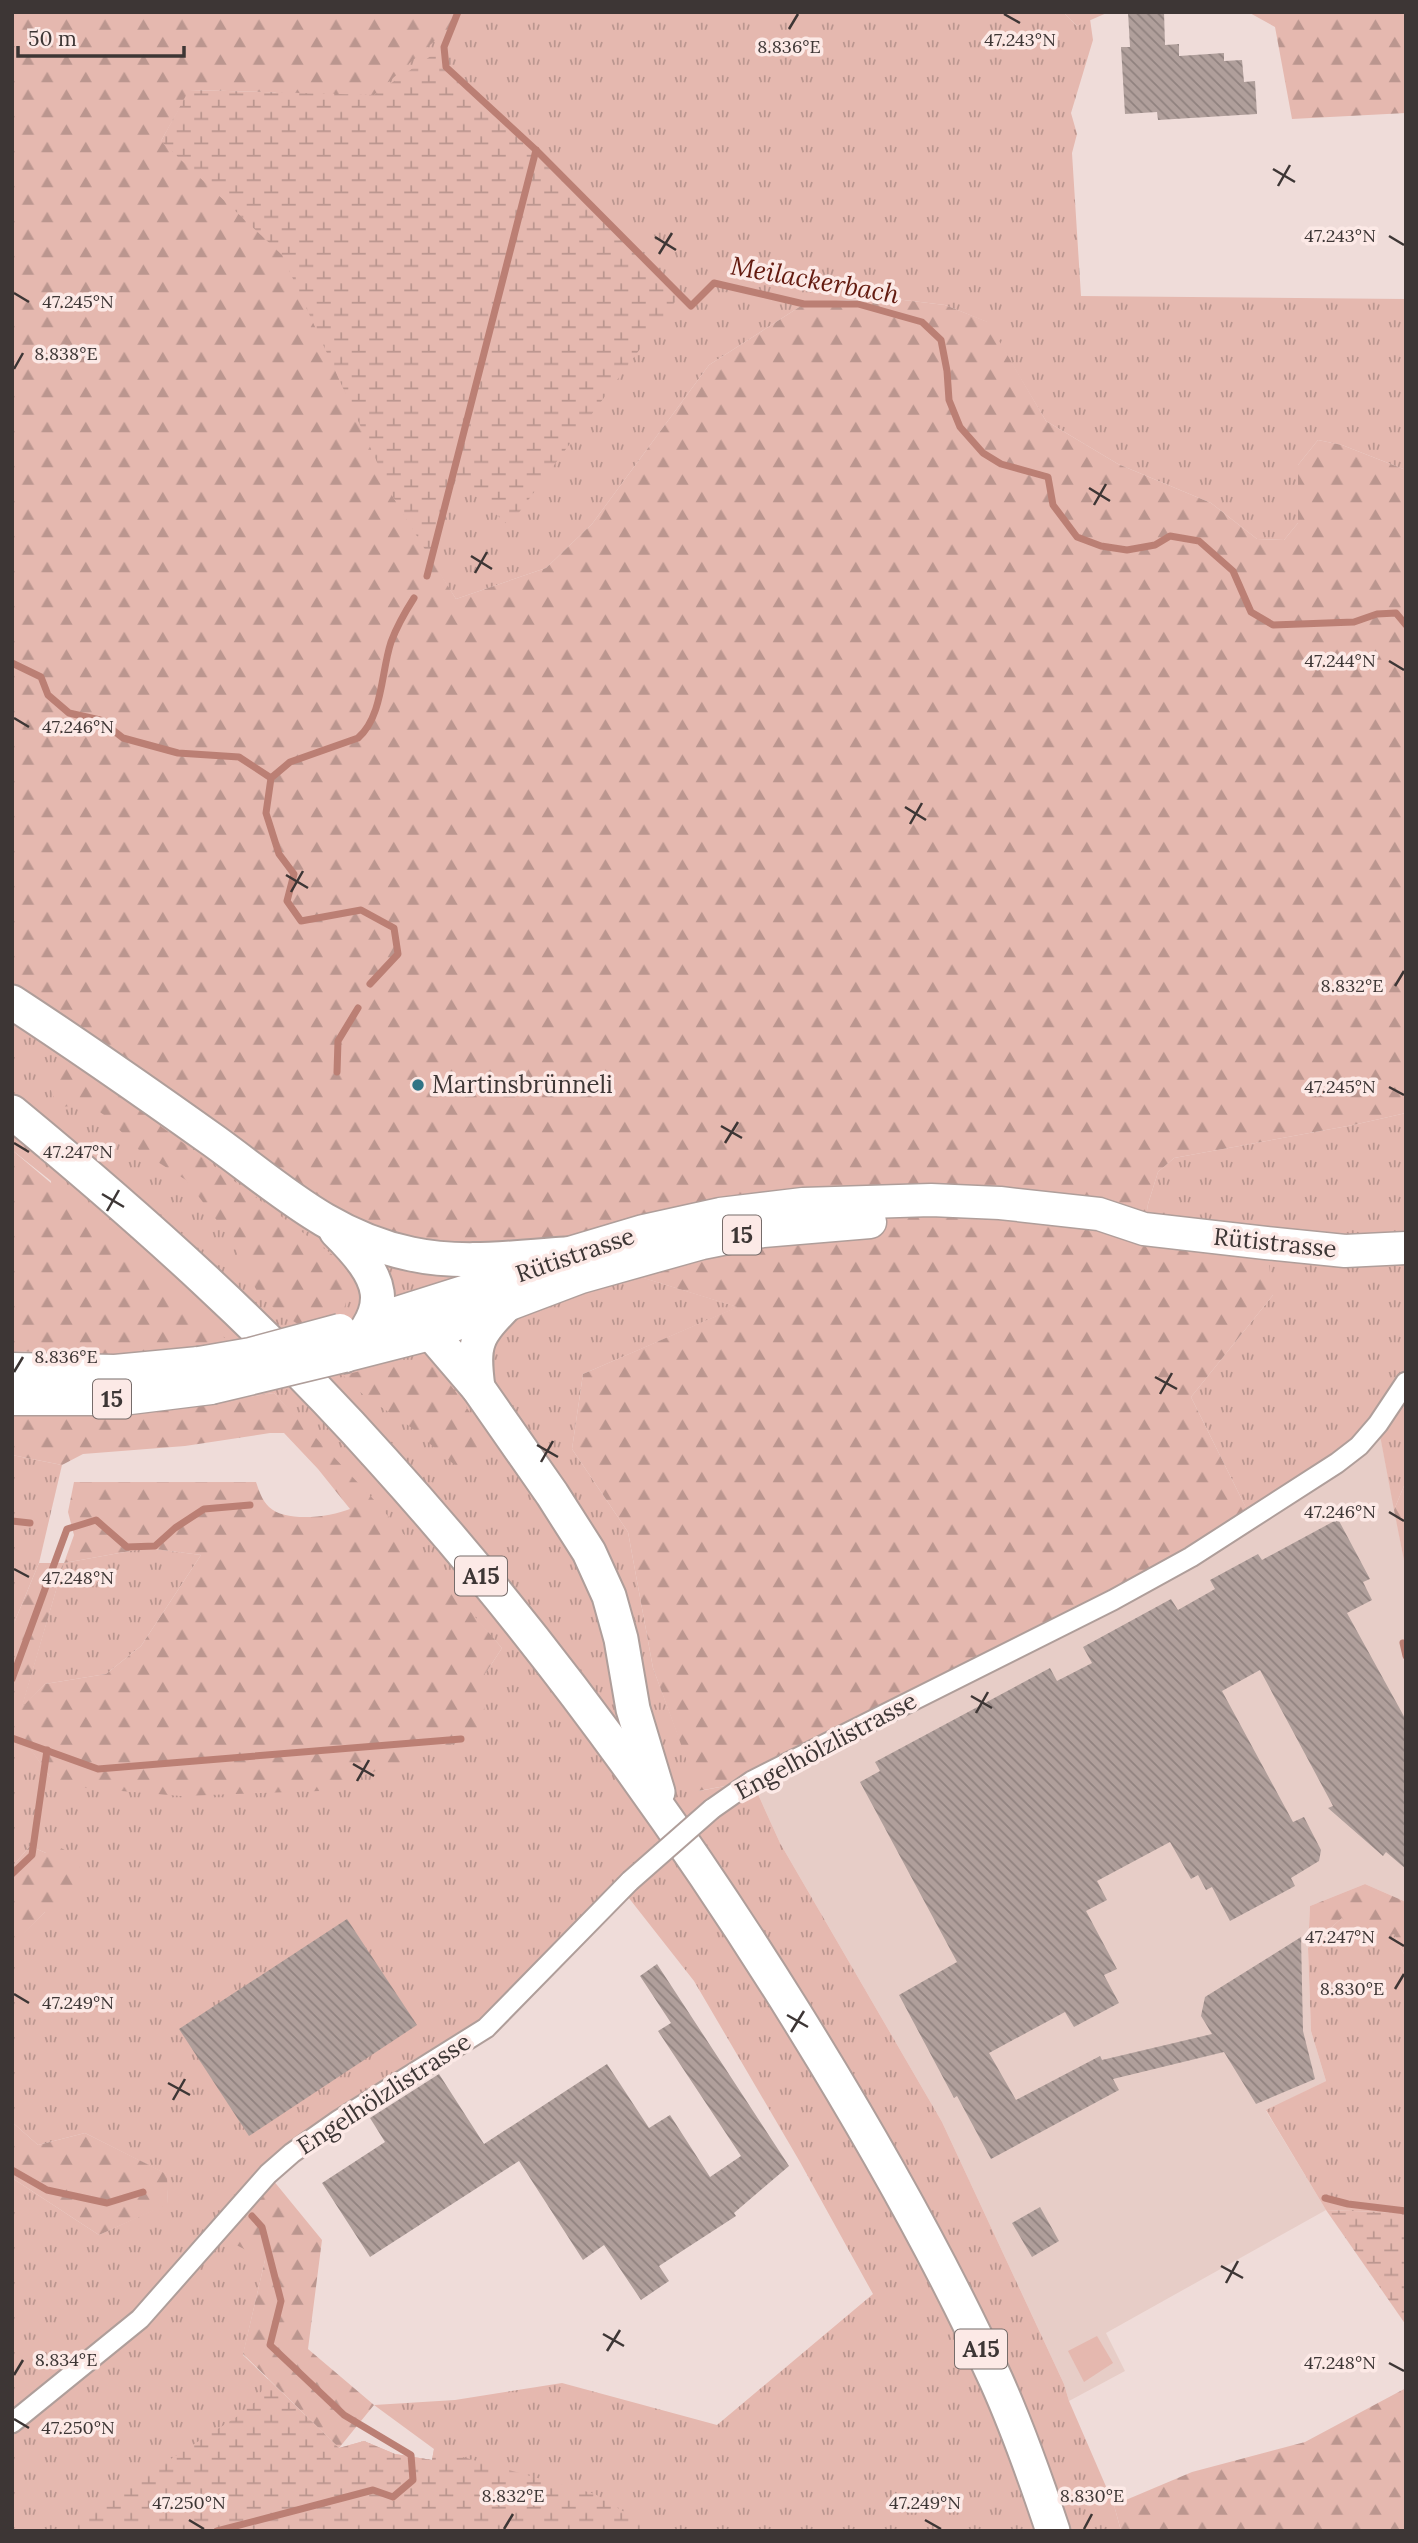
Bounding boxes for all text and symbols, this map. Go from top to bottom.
scale bar [18,14,184,58]
text: 50 m [28,25,77,52]
text: 47.243°N [984,28,1056,51]
text: 8.836°E [757,35,821,58]
text: 47.243°N [1304,224,1376,247]
water label: Meilackerbach [728,248,902,311]
text: 47.245°N [42,290,114,313]
text: 8.838°E [34,342,98,365]
text: 47.244°N [1304,649,1376,672]
text: 47.246°N [42,715,114,738]
text: 8.832°E [1321,974,1383,997]
place label: Martinsbrünneli [432,1069,613,1100]
text: 47.245°N [1304,1075,1376,1098]
marker: Martinsbrünneli [410,1077,426,1093]
text: 47.247°N [43,1140,113,1163]
road number: 15 [723,1216,761,1254]
street label: Rütistrasse [511,1220,638,1289]
street label: Rütistrasse [1212,1221,1338,1264]
text: 8.836°E [34,1345,98,1368]
road number: 15 [93,1380,131,1418]
text: 47.246°N [1304,1500,1376,1523]
road number: A15 [455,1556,507,1596]
text: 47.248°N [42,1566,114,1589]
street label: Engelhölzlistrasse [730,1685,922,1806]
text: 47.247°N [1305,1925,1375,1948]
text: 8.830°E [1320,1977,1384,2000]
text: 47.249°N [42,1991,114,2014]
street label: Engelhölzlistrasse [291,2026,476,2161]
road number: A15 [955,2330,1007,2368]
text: 8.834°E [35,2348,97,2371]
text: 47.248°N [1304,2351,1376,2374]
text: 47.250°N [41,2416,115,2439]
text: 8.832°E [482,2484,544,2507]
text: 8.830°E [1060,2484,1124,2507]
text: 47.250°N [152,2491,226,2514]
text: 47.249°N [889,2491,961,2514]

